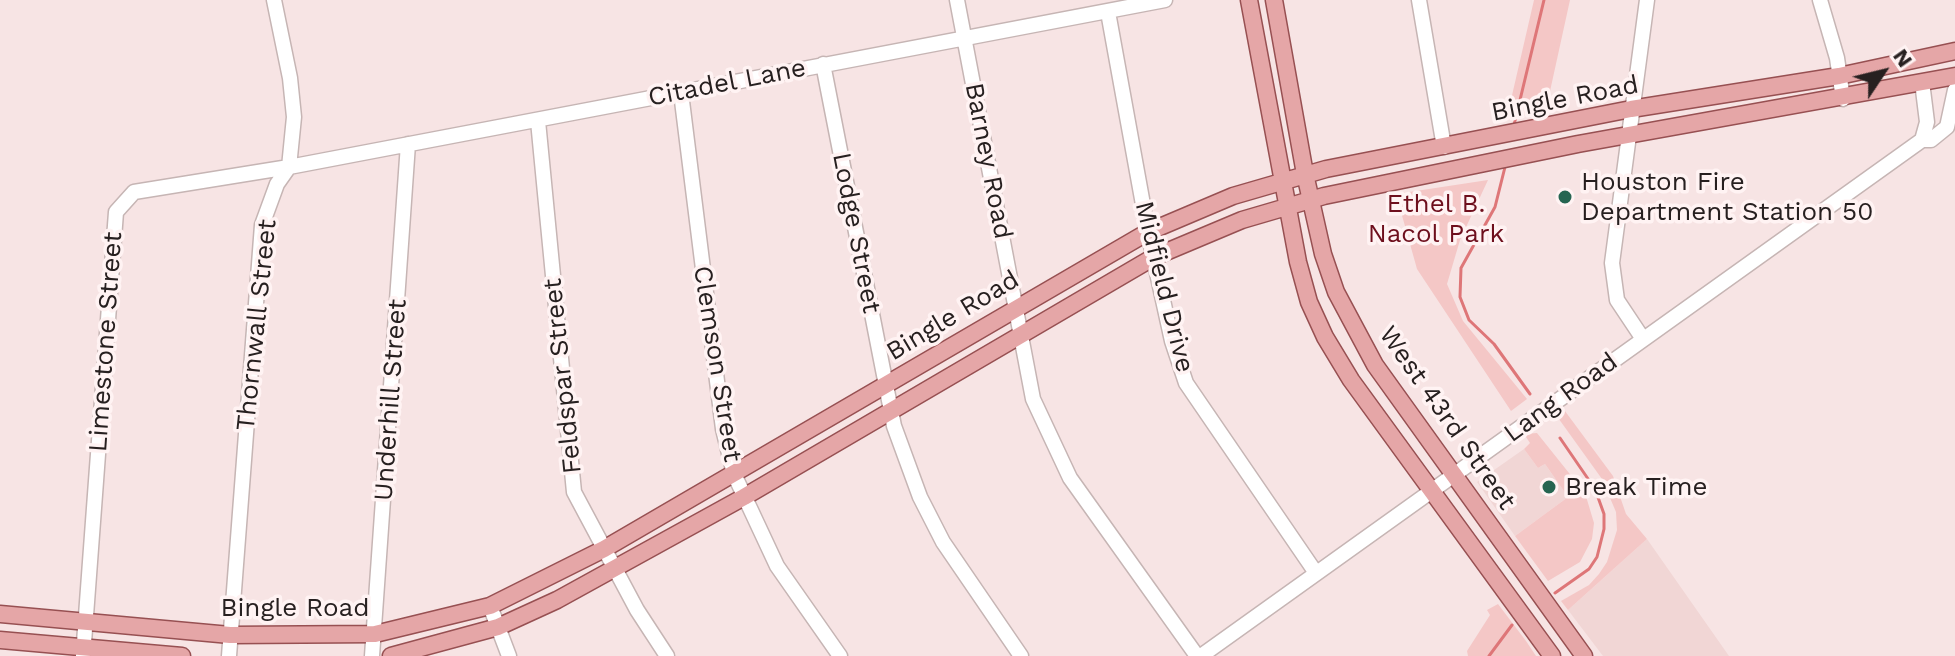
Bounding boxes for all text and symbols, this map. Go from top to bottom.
north arrow [1843,32,1923,112]
text: N [1888,44,1918,72]
street label: Citadel Lane [646,52,808,114]
street label: Bingle Road [1489,69,1641,129]
street label: Barney Road [958,80,1018,242]
street label: Lodge Street [825,150,887,316]
place label: Houston Fire Department Station 50 [1581,166,1873,228]
park label: Ethel B. Nacol Park [1368,188,1504,250]
marker: Houston Fire Department Station 50 [1556,188,1574,206]
street label: Midfield Drive [1128,198,1200,376]
street label: Thornwall Street [230,218,284,432]
street label: Limestone Street [83,231,129,453]
street label: Clemson Street [686,264,748,464]
street label: Bingle Road [881,264,1025,368]
street label: Feldspar Street [537,277,589,475]
street label: Underhill Street [368,298,414,502]
street label: West 43rd Street [1372,320,1522,516]
street label: Lang Road [1498,346,1624,450]
place label: Break Time [1565,471,1707,503]
marker: Break Time [1540,478,1558,496]
street label: Bingle Road [220,592,370,624]

